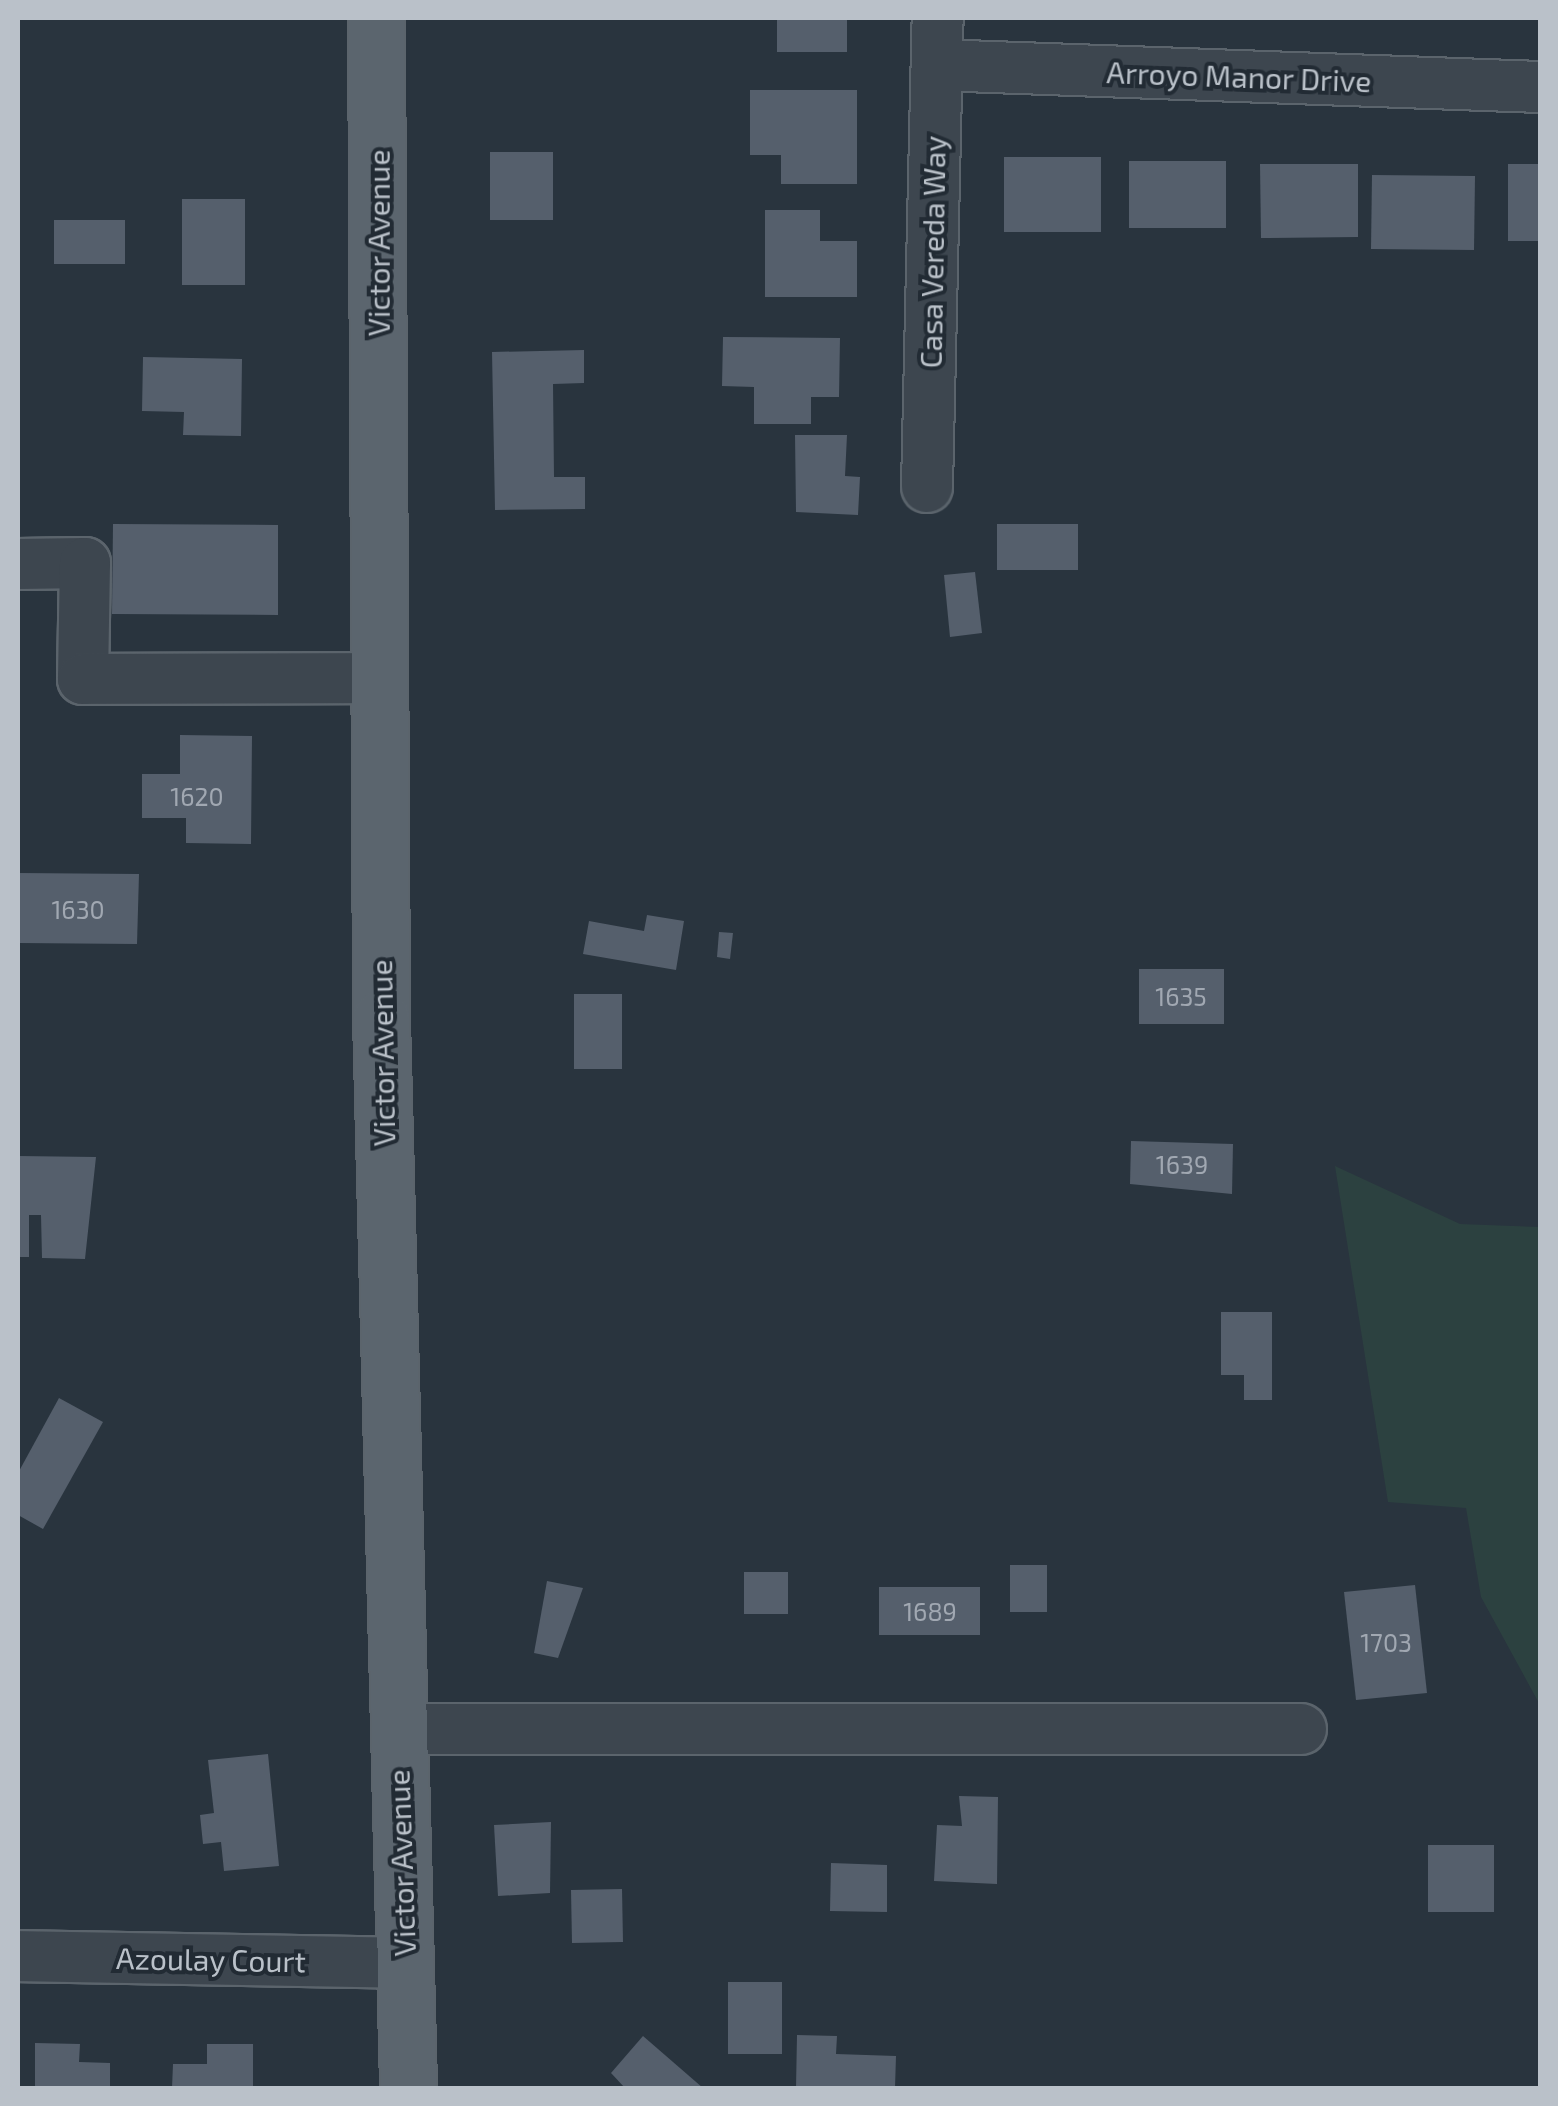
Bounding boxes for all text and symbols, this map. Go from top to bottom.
street label: Arroyo Manor Drive [1106,53,1372,99]
street label: Casa Vereda Way [912,135,952,369]
street label: Victor Avenue [360,149,396,337]
house number: 1620 [170,781,224,811]
house number: 1630 [51,894,105,924]
street label: Victor Avenue [362,959,402,1147]
house number: 1635 [1155,981,1207,1011]
house number: 1639 [1156,1149,1208,1179]
house number: 1689 [903,1596,957,1626]
house number: 1703 [1360,1627,1412,1657]
street label: Victor Avenue [380,1768,422,1958]
street label: Azoulay Court [115,1939,307,1979]

